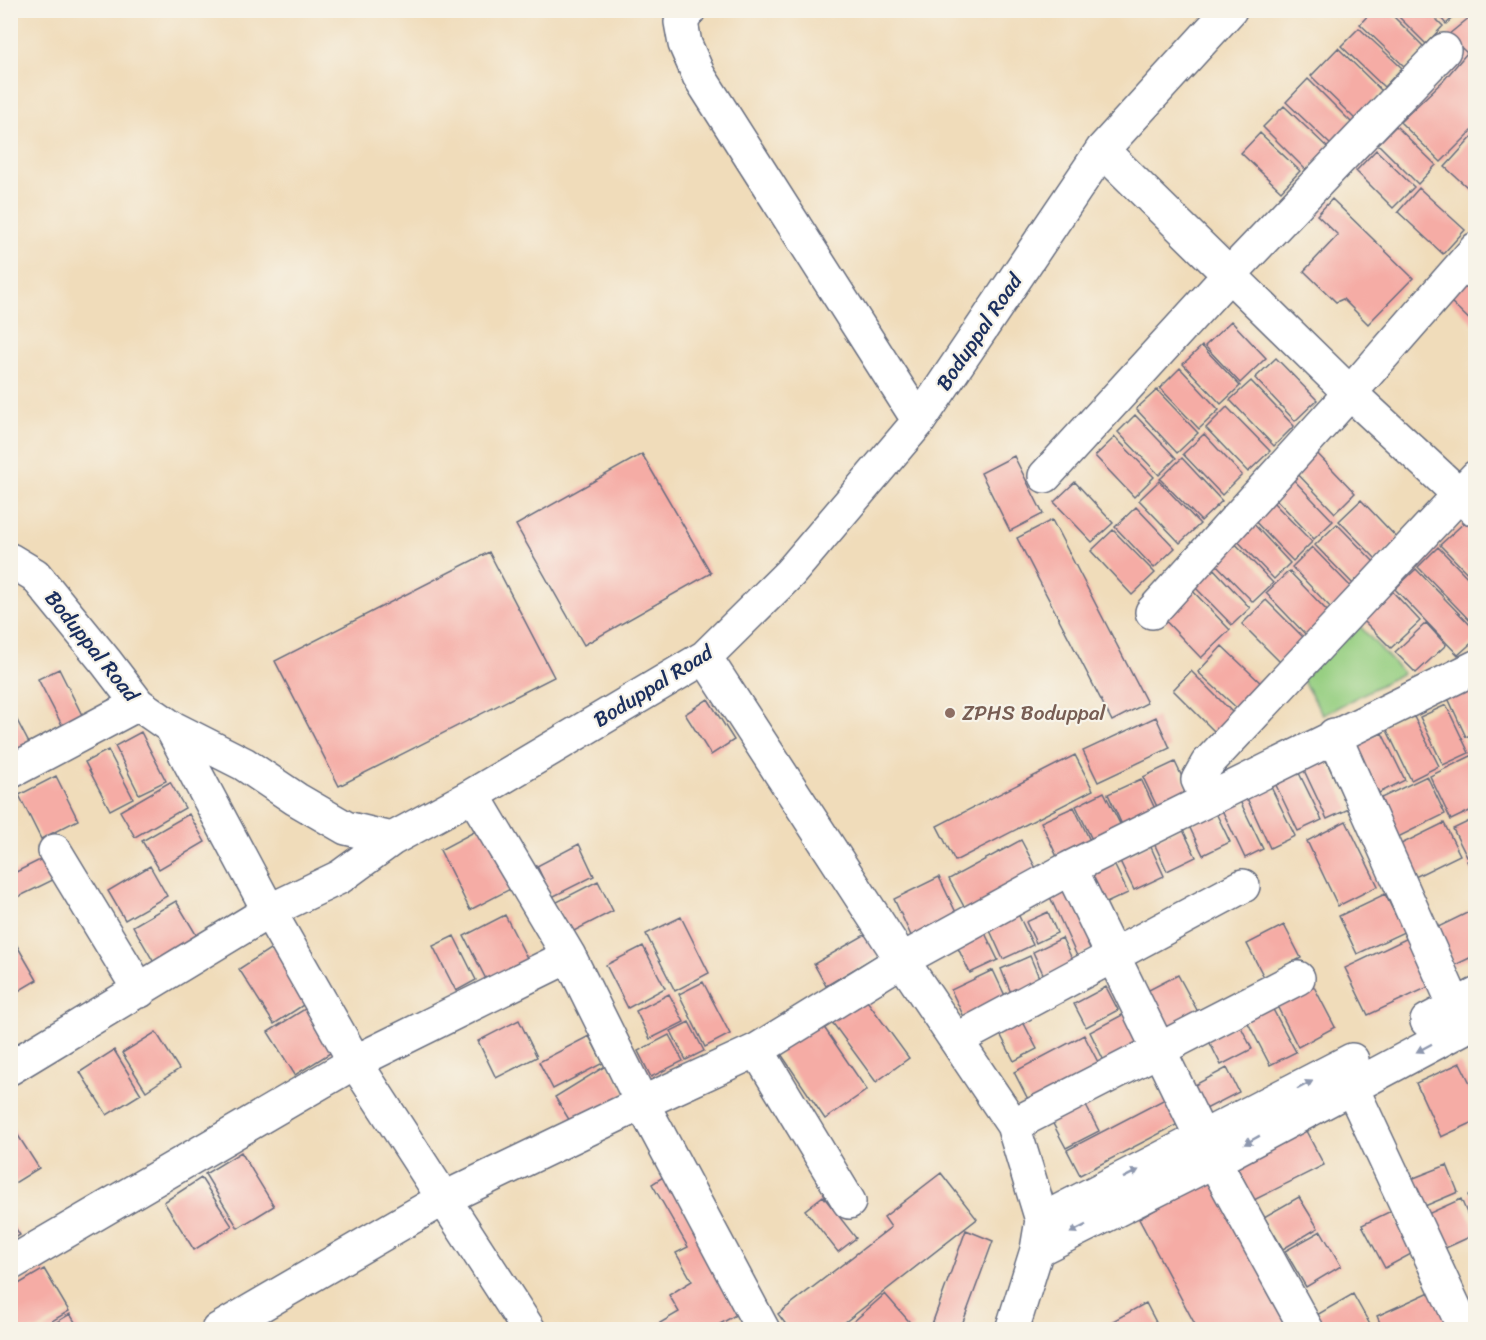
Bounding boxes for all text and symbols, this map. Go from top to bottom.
street label: Boduppal Road [925,264,1034,399]
street label: Boduppal Road [35,581,151,712]
street label: Boduppal Road [586,633,722,738]
place label: ZPHS Boduppal [962,694,1106,732]
marker: ZPHS Boduppal [943,706,957,720]
one-way arrow [1415,1043,1432,1053]
one-way arrow [1296,1080,1313,1090]
one-way arrow [1243,1135,1260,1145]
one-way arrow [1123,1169,1140,1179]
one-way arrow [1070,1224,1087,1234]

